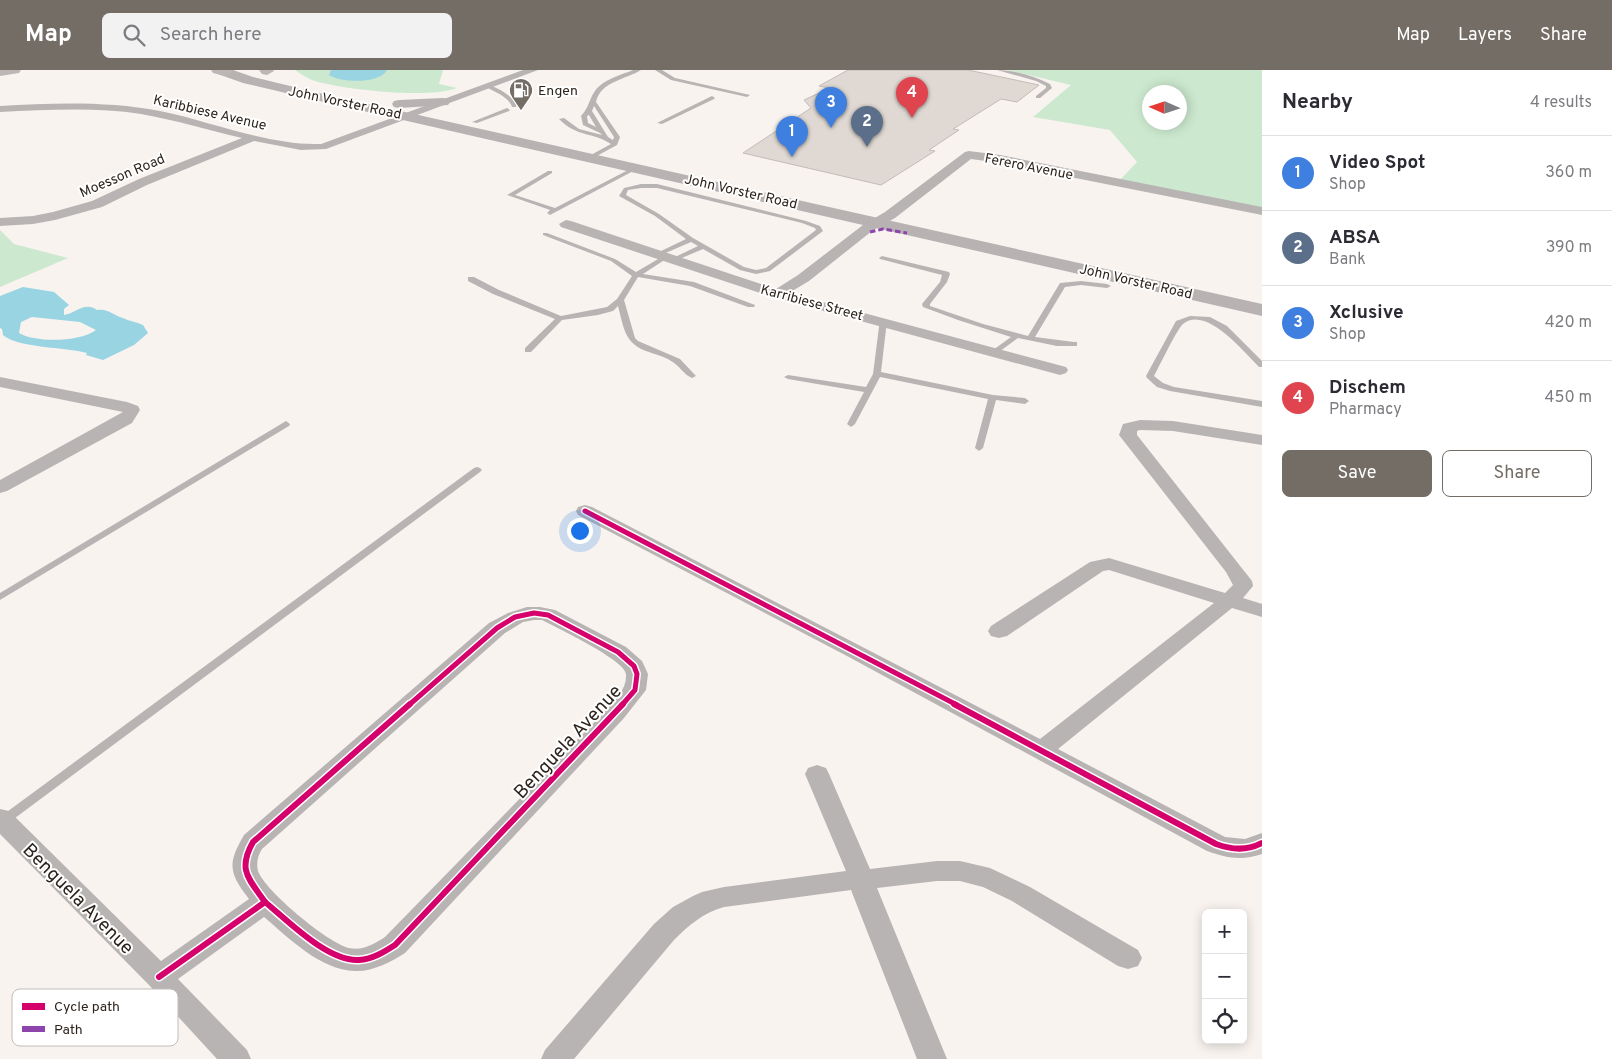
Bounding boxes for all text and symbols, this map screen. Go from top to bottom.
search box [102,13,452,58]
text: Map [25,20,72,50]
icon: search [120,21,148,49]
text: Search here [160,23,261,47]
text: Map [1396,24,1430,47]
text: Layers [1458,24,1512,47]
text: Share [1540,24,1587,47]
fuel station icon: Engen [508,77,534,111]
pin: 4 [896,77,928,118]
street label: John Vorster Road [286,83,403,124]
place label: Engen [538,83,578,100]
north arrow [1142,85,1187,130]
pin: 3 [815,87,847,128]
text: Nearby [1282,89,1353,116]
street label: Karibbiese Avenue [151,92,268,135]
text: 4 results [1530,93,1592,113]
pin: 2 [851,106,883,147]
pin: 1 [776,116,808,157]
street label: Moesson Road [77,151,168,202]
street label: Ferero Avenue [983,151,1074,184]
text: Video Spot [1329,151,1426,175]
text: 1 [1295,163,1301,183]
text: 360 m [1545,163,1592,183]
street label: John Vorster Road [683,171,799,214]
text: Shop [1329,175,1366,195]
text: ABSA [1329,226,1380,250]
text: 2 [1293,238,1303,258]
text: 390 m [1546,238,1592,258]
text: Bank [1329,250,1366,270]
street label: John Vorster Road [1078,261,1194,304]
street label: Karribiese Street [758,282,865,325]
text: Xclusive [1329,301,1404,325]
text: 3 [1293,313,1303,333]
text: 420 m [1545,313,1592,333]
text: Shop [1329,325,1366,345]
text: Dischem [1329,376,1406,400]
text: 4 [1293,388,1303,408]
text: 450 m [1545,388,1592,408]
text: Pharmacy [1329,400,1402,420]
button: Save [1282,450,1432,497]
button: Share [1442,450,1592,497]
your location [567,518,593,544]
street label: Benguela Avenue [509,680,628,805]
street label: Benguela Avenue [17,839,138,960]
map controls [1202,909,1247,1044]
button: + [1202,909,1247,954]
button: − [1202,954,1247,999]
legend [12,989,178,1046]
text: Cycle path [54,999,120,1016]
button: locate [1202,999,1247,1044]
text: Path [54,1022,83,1039]

